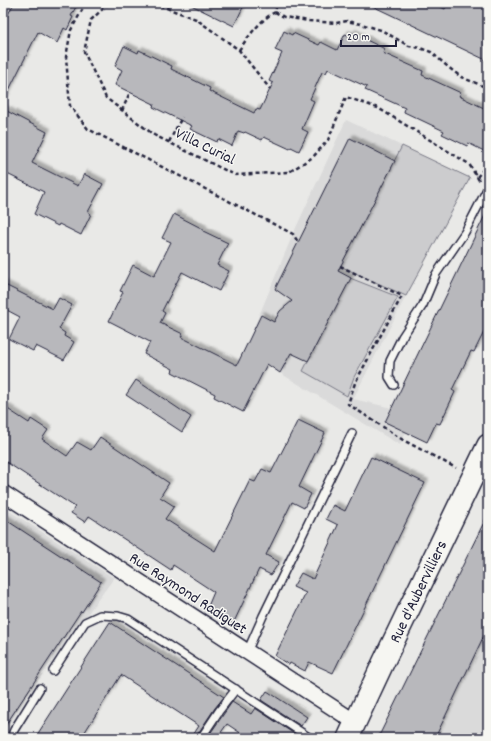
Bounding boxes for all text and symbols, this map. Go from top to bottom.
scale bar [341,22,396,48]
text: 20 m [347,29,370,46]
street label: Villa Curial [171,123,239,172]
street label: Rue d'Aubervilliers [384,537,454,647]
street label: Rue Raymond Radiguet [124,547,251,641]

